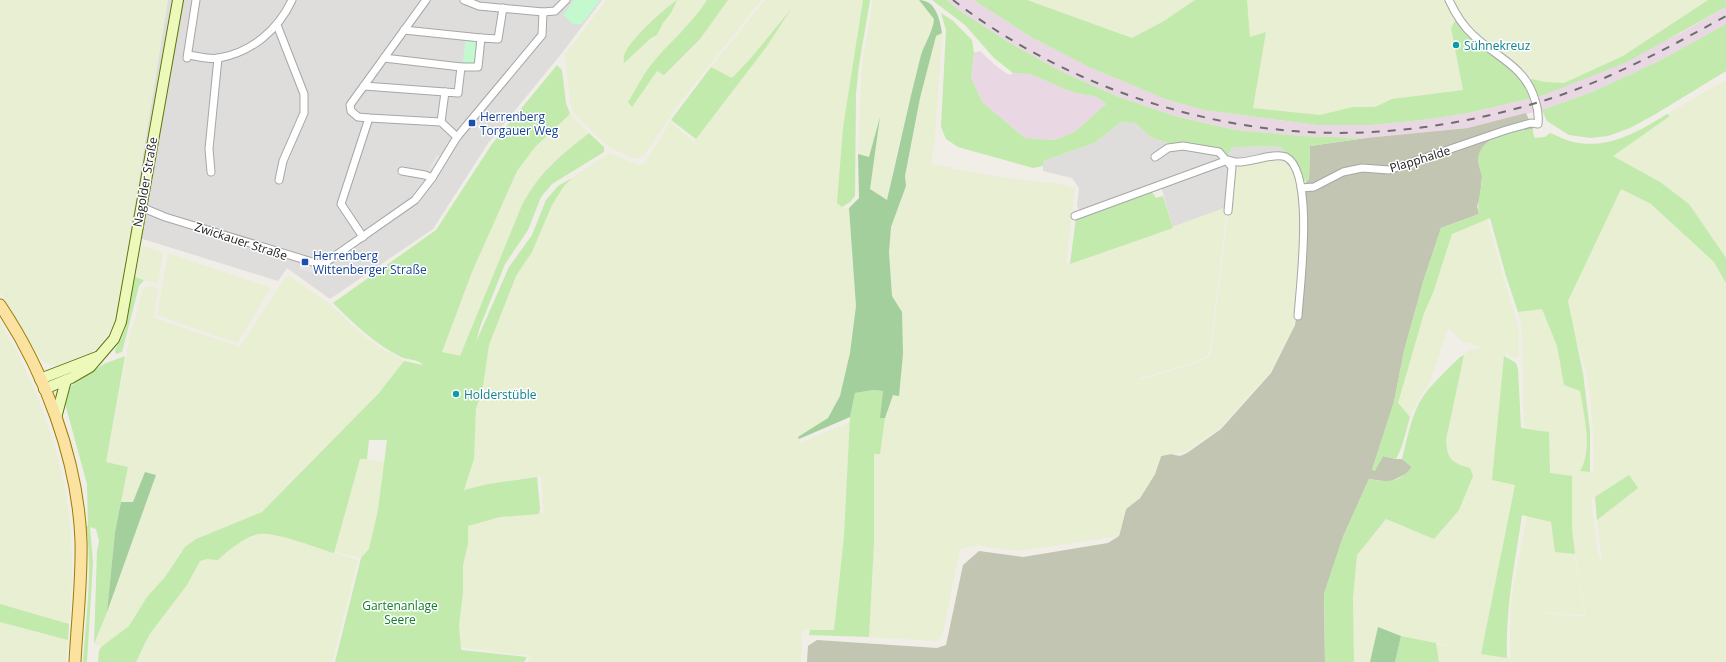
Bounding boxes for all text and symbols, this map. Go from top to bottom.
place label: Sühnekreuz [1464,37,1531,54]
marker: Sühnekreuz [1451,40,1461,50]
place label: Herrenberg Torgauer Weg [480,108,559,139]
marker: Herrenberg Torgauer Weg [467,118,477,128]
street label: Nagolder Straße [129,135,161,228]
street label: Plapphalde [1388,142,1453,176]
street label: Zwickauer Straße [192,218,290,264]
place label: Herrenberg Wittenberger Straße [313,247,427,278]
marker: Herrenberg Wittenberger Straße [300,257,310,267]
place label: Holderstüble [464,386,537,403]
marker: Holderstüble [451,389,461,399]
park label: Gartenanlage Seere [362,597,438,628]

